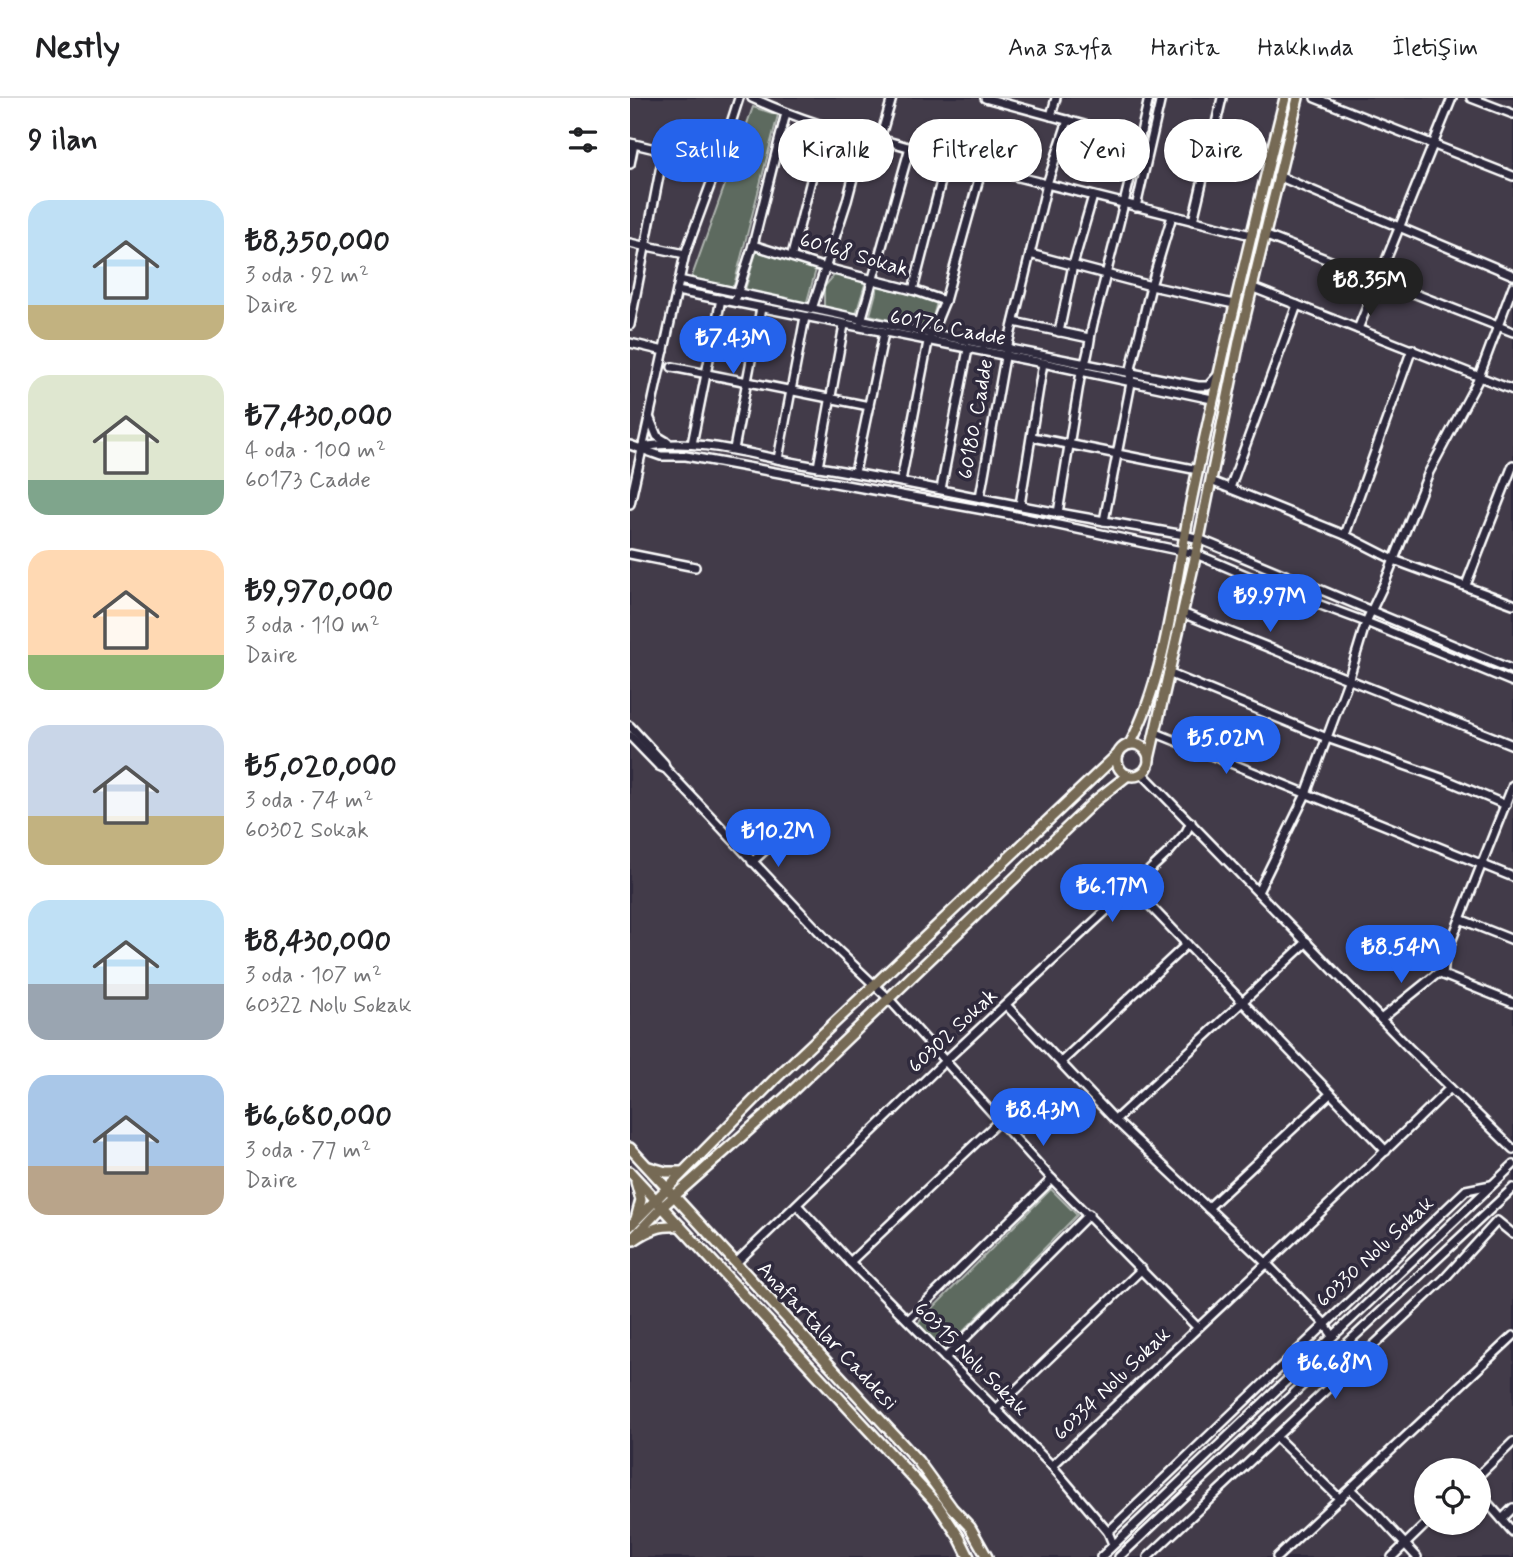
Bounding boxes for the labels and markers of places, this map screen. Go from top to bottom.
pin: ₺8.35M [1313,258,1427,318]
pin: ₺7.43M [676,316,790,376]
pin: ₺9.97M [1213,574,1327,634]
pin: ₺5.02M [1169,716,1283,776]
pin: ₺10.2M [721,810,835,869]
pin: ₺6.17M [1055,864,1169,924]
pin: ₺8.54M [1344,926,1458,985]
pin: ₺8.43M [986,1088,1100,1148]
pin: ₺6.68M [1278,1342,1392,1401]

